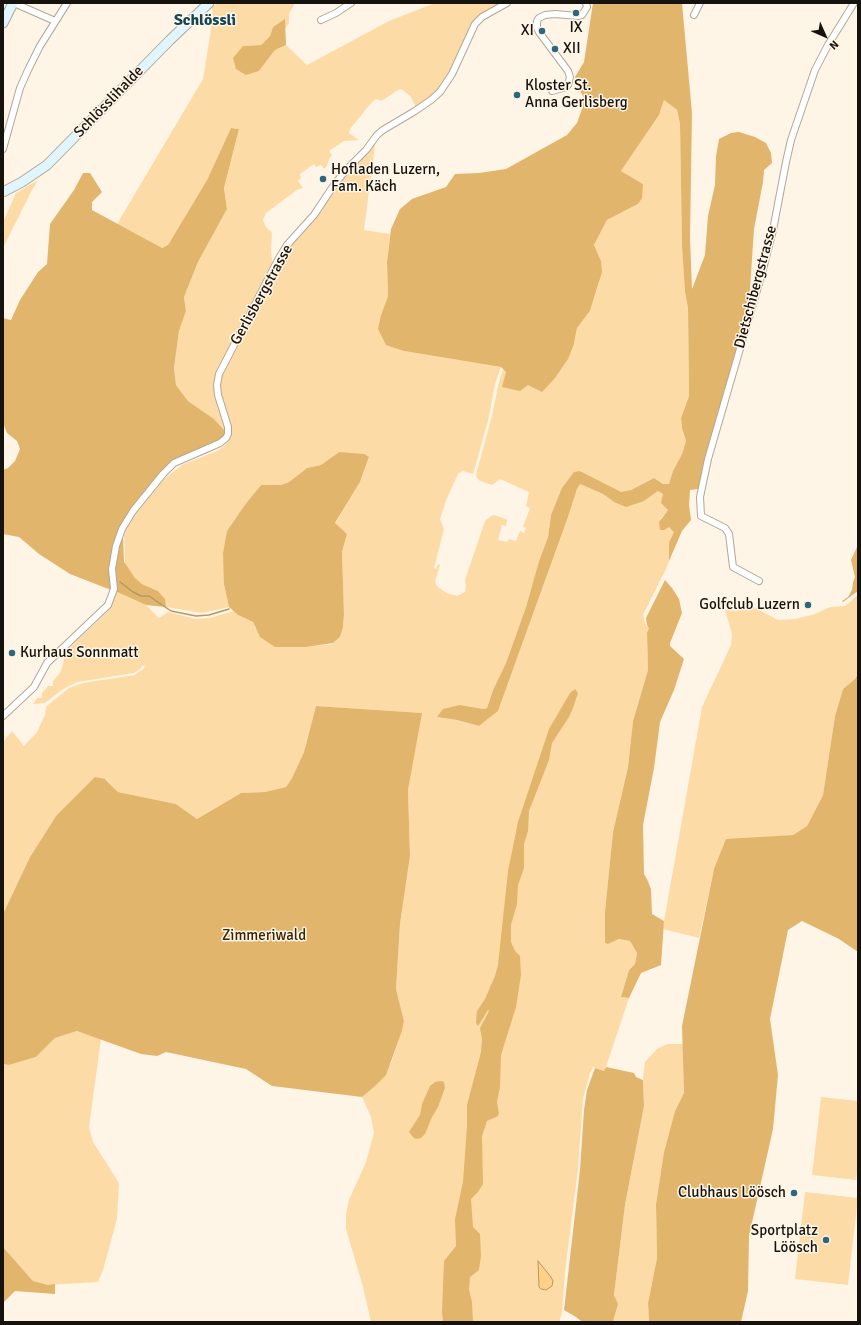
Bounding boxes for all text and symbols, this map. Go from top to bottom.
marker: IX [571,8,581,18]
district label: Schlössli [174,11,236,31]
north arrow [805,16,845,56]
place label: IX [569,19,583,37]
place label: XI [521,22,534,40]
marker: XI [537,26,547,36]
text: N [827,38,841,52]
place label: XII [563,40,581,58]
marker: XII [550,44,560,54]
street label: Schlösslihalde [70,62,148,142]
place label: Kloster St. Anna Gerlisberg [525,77,628,112]
marker: Kloster St. Anna Gerlisberg [512,90,522,100]
place label: Hofladen Luzern, Fam. Käch [331,161,440,196]
marker: Hofladen Luzern, Fam. Käch [318,174,328,184]
street label: Dietschibergstrasse [731,224,781,350]
street label: Gerlisbergstrasse [227,242,297,348]
place label: Golfclub Luzern [699,596,800,614]
marker: Golfclub Luzern [803,600,813,610]
place label: Kurhaus Sonnmatt [20,644,139,662]
marker: Kurhaus Sonnmatt [7,648,17,658]
park label: Zimmeriwald [222,927,306,945]
place label: Clubhaus Löösch [678,1184,786,1202]
marker: Clubhaus Löösch [789,1188,799,1198]
place label: Sportplatz Löösch [751,1222,818,1257]
marker: Sportplatz Löösch [821,1235,831,1245]

